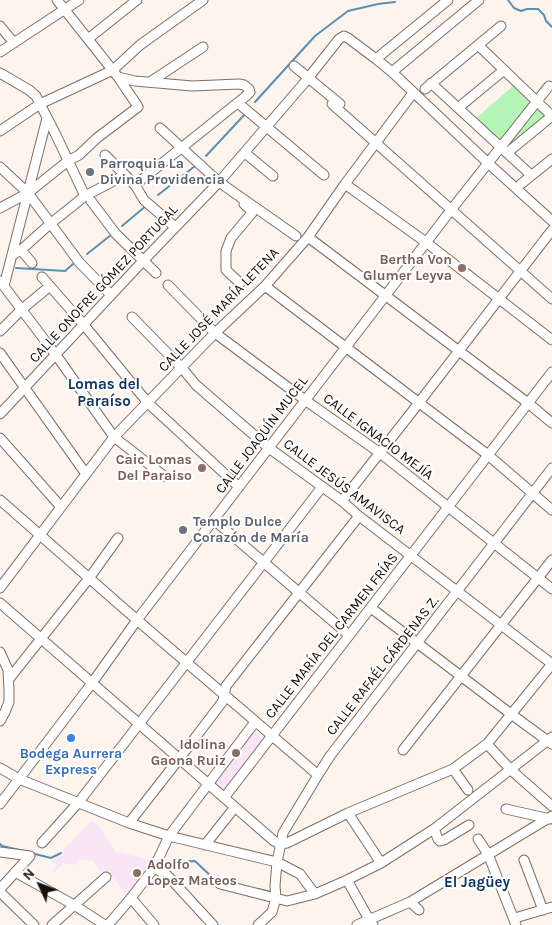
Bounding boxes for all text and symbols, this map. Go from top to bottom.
place label: Parroquia La Divina Providencia [100,156,225,188]
marker: Parroquia La Divina Providencia [84,166,96,178]
street label: CALLE ONOFRE GÓMEZ PORTUGAL [26,201,182,367]
street label: CALLE JOSÉ MARÍA LETENA [155,244,283,376]
place label: Bertha Von Glumer Leyva [363,252,452,284]
marker: Bertha Von Glumer Leyva [456,262,468,274]
street label: CALLE JOAQUÍN MUCEL [212,373,312,497]
district label: Lomas del Paraíso [68,376,140,411]
street label: CALLE IGNACIO MEJÍA [320,390,436,484]
street label: CALLE JESÚS AMAVISCA [280,436,408,538]
place label: Caic Lomas Del Paraiso [116,452,192,484]
marker: Caic Lomas Del Paraiso [196,462,208,474]
place label: Templo Dulce Corazón de María [193,514,309,546]
marker: Templo Dulce Corazón de María [177,524,189,536]
street label: CALLE MARÍA DEL CARMEN FRÍAS [262,550,402,722]
street label: CALLE RAFAÉL CÁRDENAS Z. [323,593,443,739]
marker: Bodega Aurrera Express [65,732,77,744]
place label: Idolina Gaona Ruiz [151,737,226,770]
place label: Bodega Aurrera Express [20,746,122,779]
marker: Idolina Gaona Ruiz [230,747,242,759]
place label: Adolfo Lopez Mateos [147,857,237,890]
north arrow [15,860,65,910]
text: N [19,865,38,884]
marker: Adolfo Lopez Mateos [131,867,143,879]
district label: El Jagüey [444,874,510,892]

